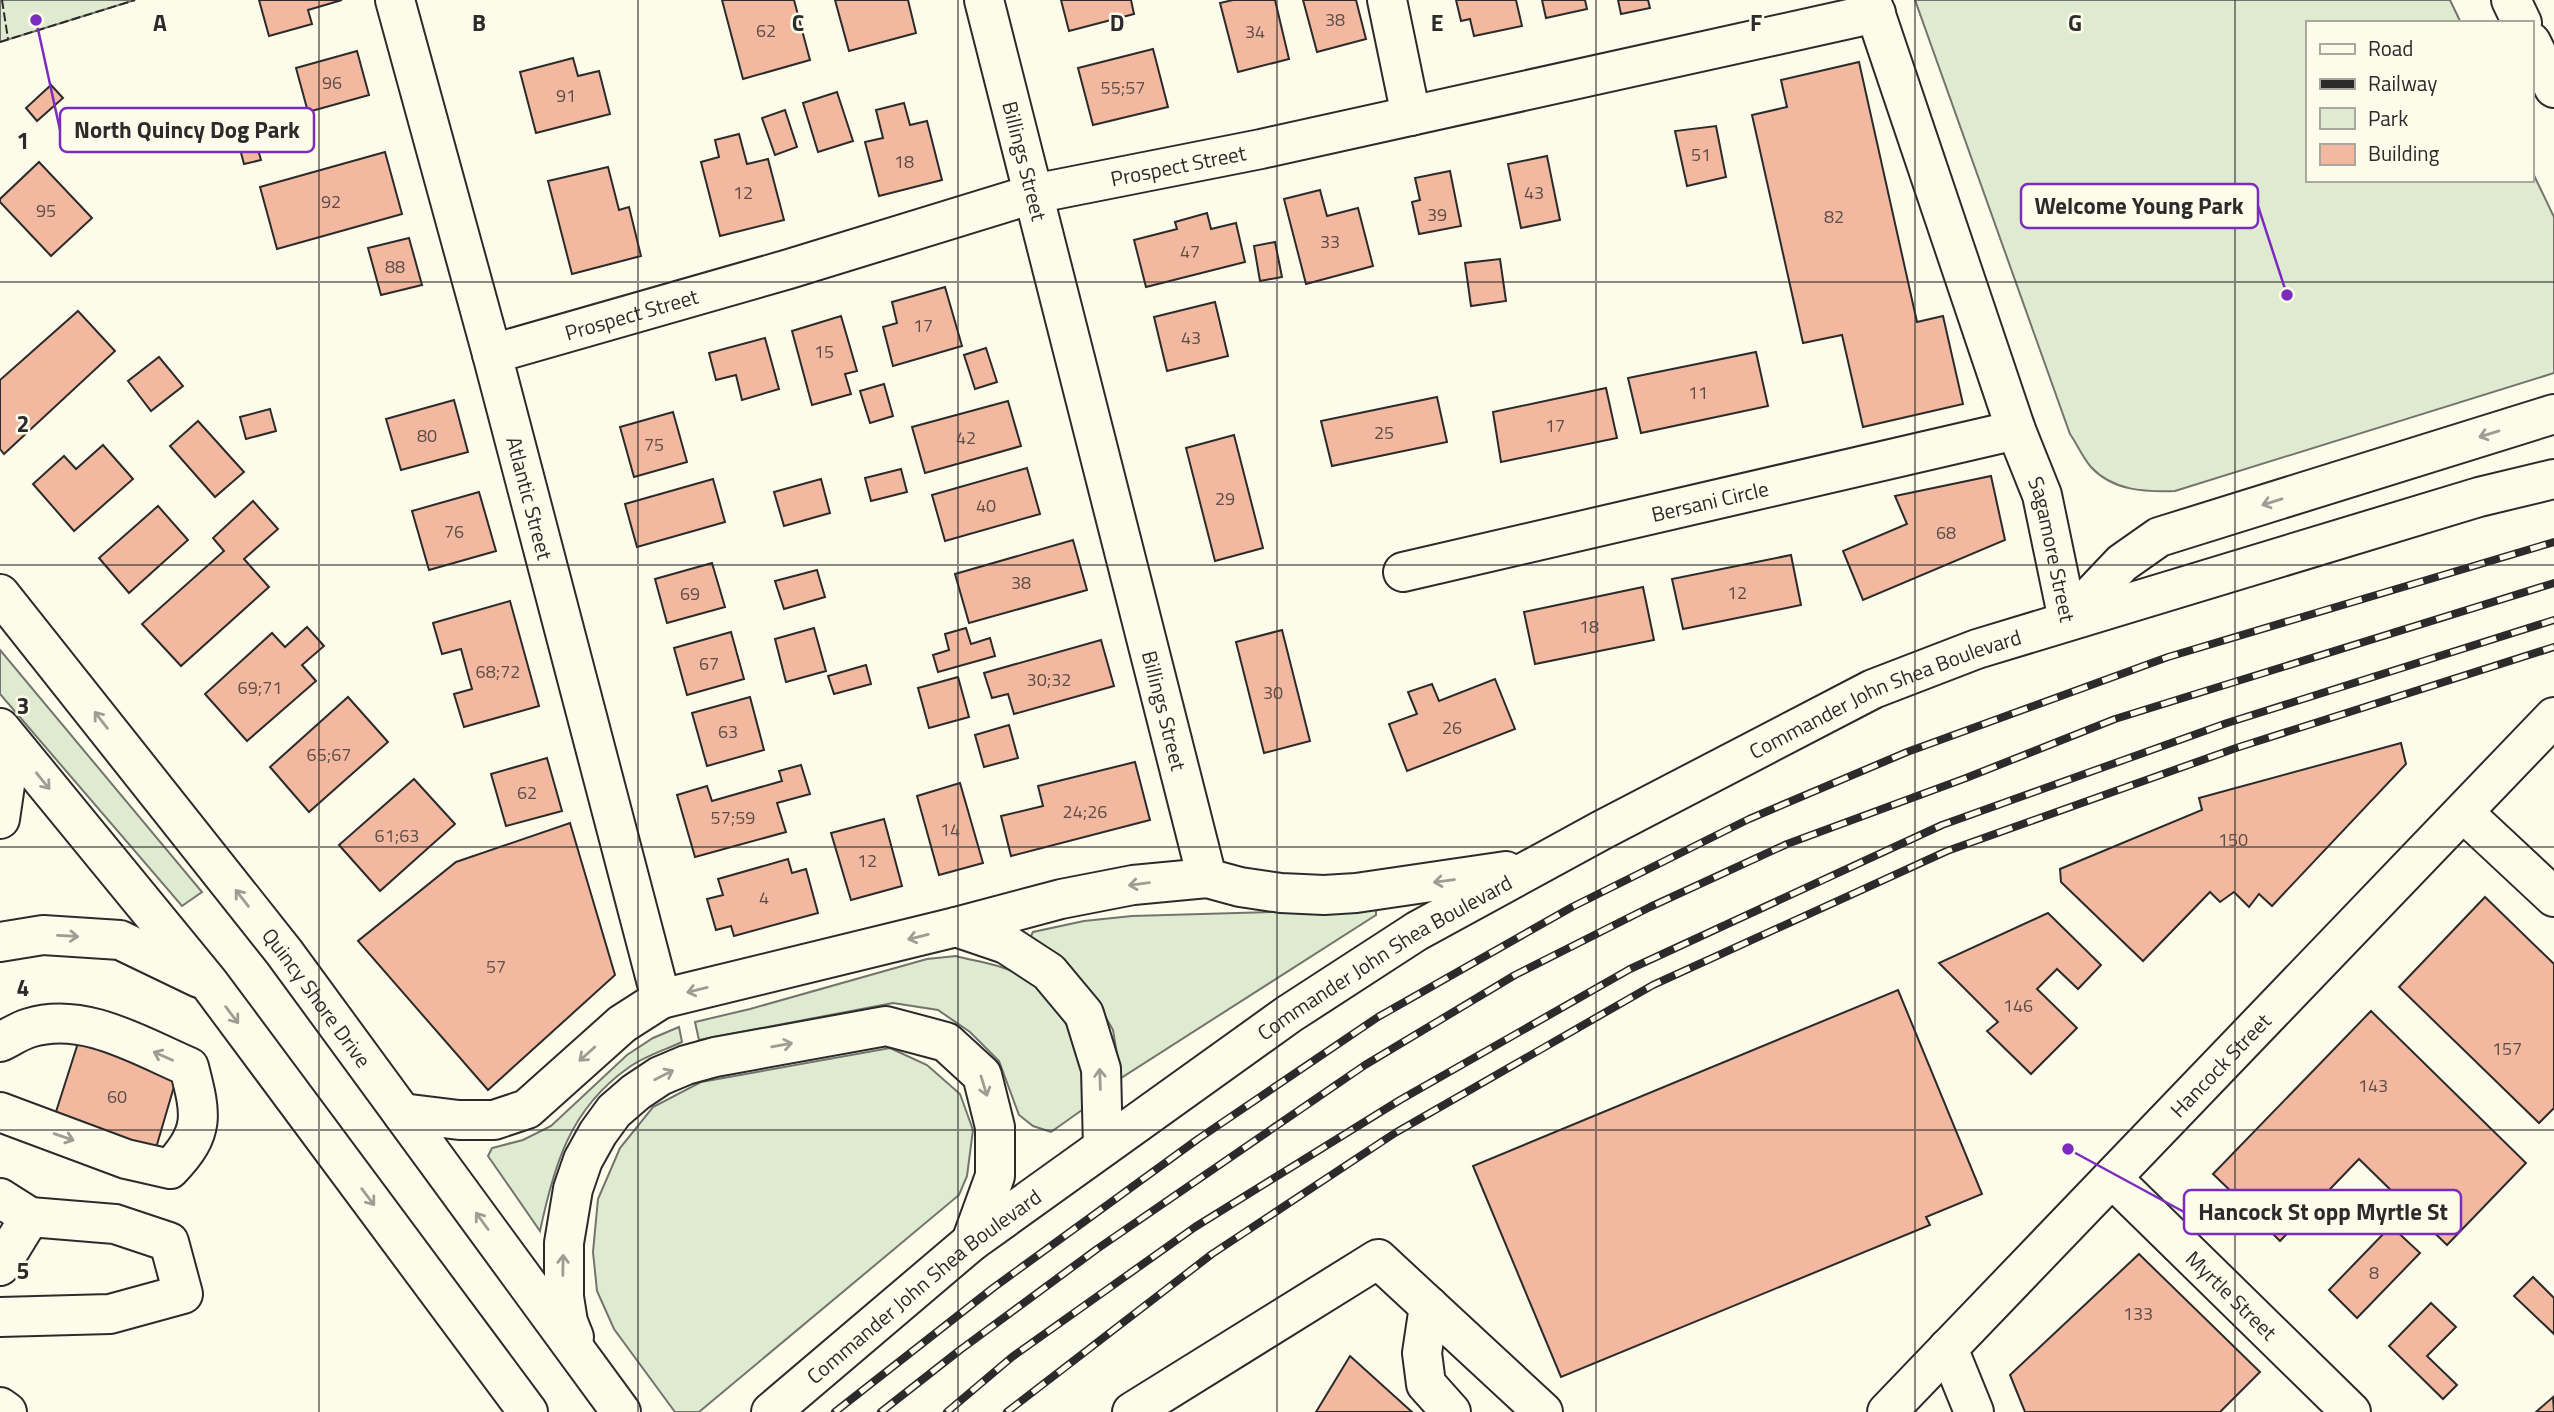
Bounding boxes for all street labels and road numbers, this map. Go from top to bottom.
street label: Billings Street [994,98,1056,225]
street label: Prospect Street [1108,136,1249,194]
street label: Prospect Street [561,280,702,348]
street label: Atlantic Street [498,433,561,564]
street label: Sagamore Street [2020,471,2084,626]
street label: Bersani Circle [1648,472,1772,530]
street label: Commander John Shea Boulevard [1743,621,2025,767]
street label: Billings Street [1134,647,1195,774]
street label: Commander John Shea Boulevard [1250,866,1518,1048]
street label: Quincy Shore Drive [254,921,379,1074]
street label: Hancock Street [2162,1005,2278,1124]
street label: Commander John Shea Boulevard [799,1181,1048,1391]
street label: Myrtle Street [2179,1243,2285,1348]

